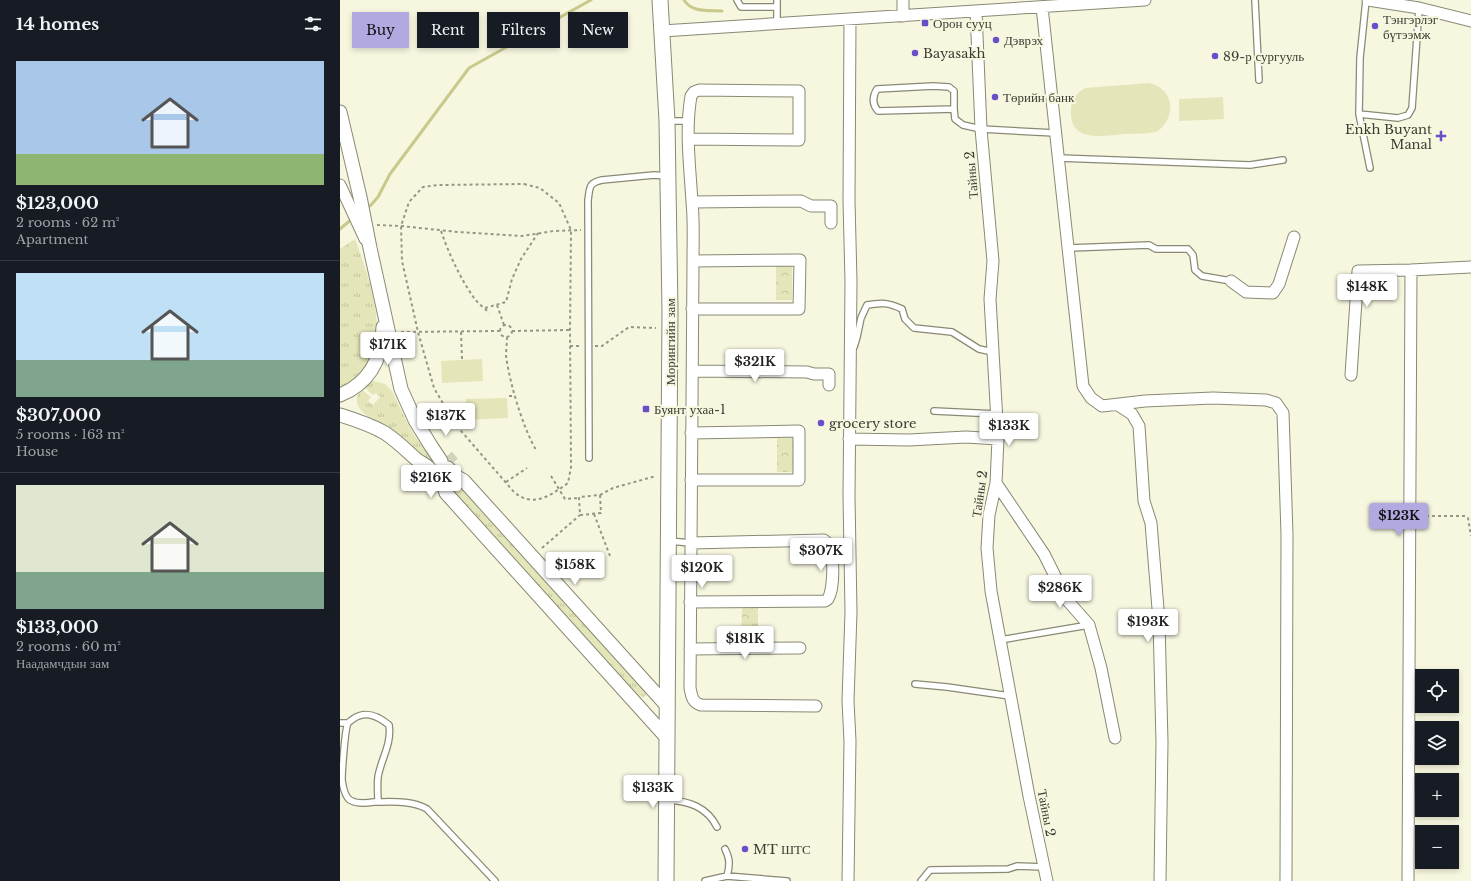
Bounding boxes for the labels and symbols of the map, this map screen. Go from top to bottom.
place label: Тэнгэрлэг бүтээмж [1383,11,1438,43]
place label: Орон сууц [933,15,992,32]
marker: Орон сууц [920,18,930,28]
marker: Тэнгэрлэг бүтээмж [1370,21,1380,31]
place label: Дэврэх [1004,32,1043,49]
marker: Дэврэх [991,35,1001,45]
place label: Bayasakh [923,45,985,62]
marker: Bayasakh [910,48,920,58]
place label: 89-р сургууль [1223,48,1304,65]
marker: 89-р сургууль [1210,51,1220,61]
place label: Төрийн банк [1003,89,1075,106]
marker: Төрийн банк [990,92,1000,102]
place label: Enkh Buyant Manal [1345,121,1432,153]
marker: Enkh Buyant Manal [1435,130,1447,142]
street label: Тайны 2 [961,150,982,199]
pin: $148K [1339,274,1395,308]
street label: Морингийн зам [662,298,679,386]
pin: $171K [360,332,416,366]
pin: $321K [727,349,783,383]
place label: Буянт ухаа-1 [654,401,726,418]
pin: $137K [418,403,474,437]
marker: Буянт ухаа-1 [641,404,651,414]
pin: $133K [981,413,1037,447]
place label: grocery store [829,415,916,432]
marker: grocery store [816,418,826,428]
pin: $216K [403,465,459,499]
street label: Тайны 2 [968,469,991,519]
pin: $123K [1371,503,1427,537]
pin: $307K [793,538,849,572]
pin: $158K [547,552,603,586]
pin: $120K [674,555,730,589]
pin: $286K [1032,575,1088,609]
pin: $193K [1120,609,1176,643]
pin: $181K [717,626,773,660]
pin: $133K [625,775,681,809]
street label: Тайны 2 [1034,788,1059,838]
place label: MT ШТС [753,841,811,858]
marker: MT ШТС [740,844,750,854]

